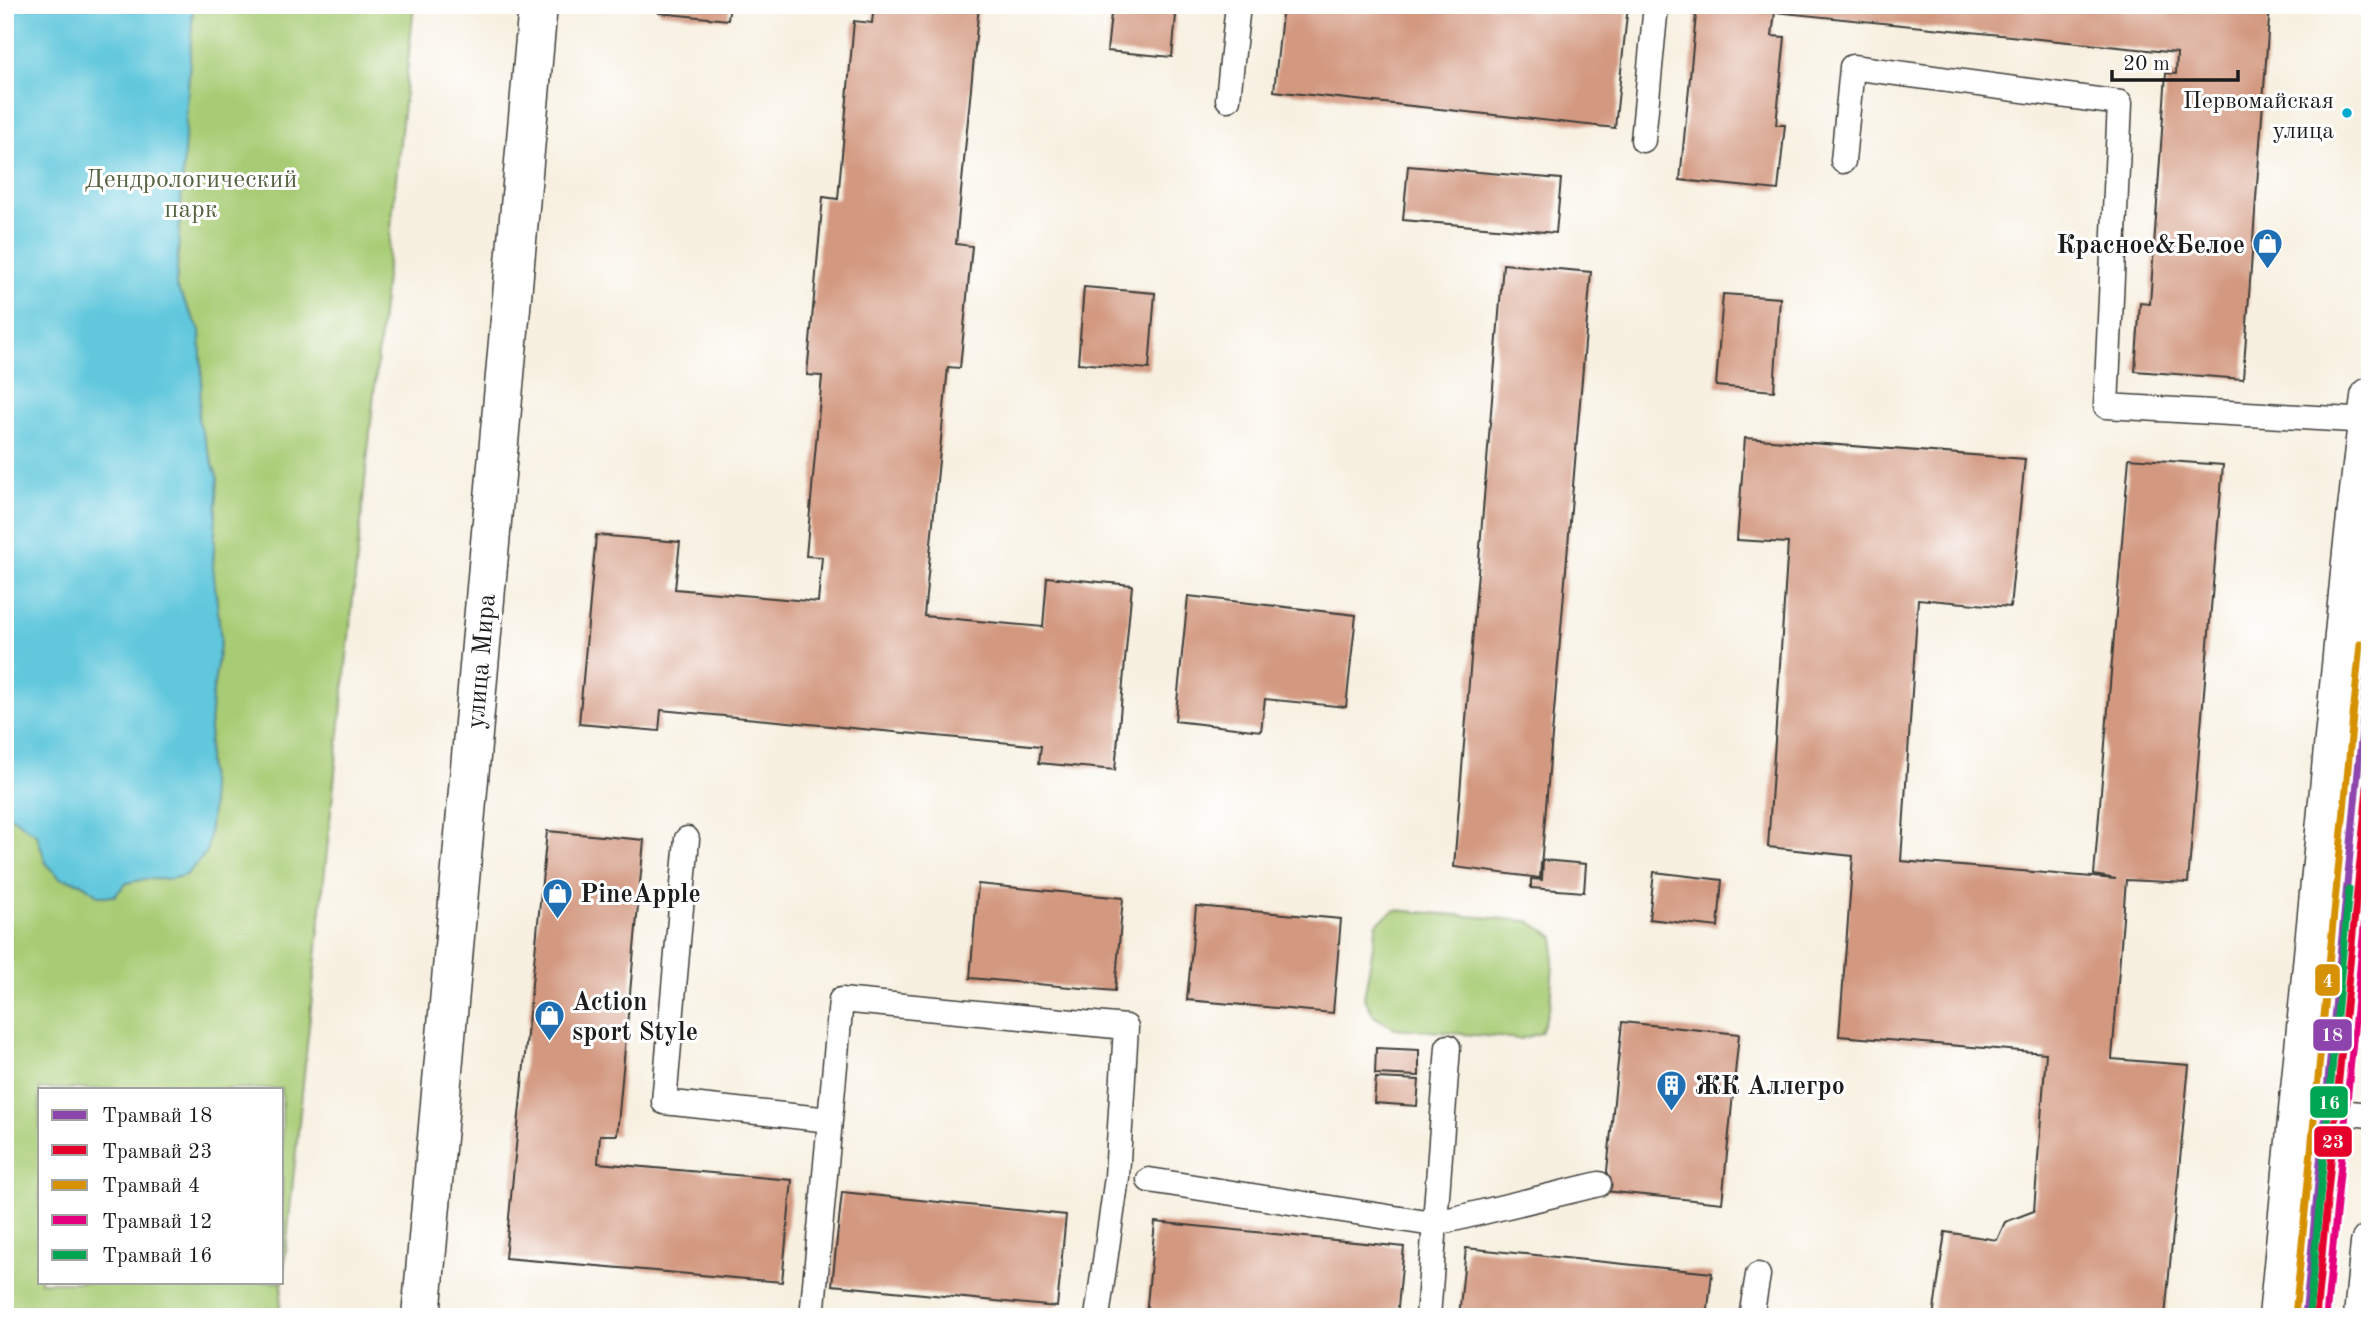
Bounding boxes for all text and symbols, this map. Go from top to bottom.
scale bar [2112,38,2238,82]
text: 20 m [2123,54,2170,75]
place label: Первомайская улица [2183,90,2334,144]
marker: Первомайская улица [2340,106,2354,120]
park label: Дендрологический парк [84,167,298,223]
shop icon: Красное&Белое [2251,227,2285,271]
place label: Красное&Белое [2056,233,2245,259]
street label: улица Мира [463,592,501,730]
shop icon: PineApple [540,876,574,920]
place label: PineApple [580,882,701,908]
line badge: 4 [2314,963,2341,997]
text: 4 [2322,973,2334,992]
place label: Action sport Style [572,990,698,1046]
shop icon: Action sport Style [532,999,566,1043]
line badge: 18 [2312,1018,2353,1052]
text: 18 [2321,1027,2343,1046]
building icon: ЖК Аллегро [1655,1068,1689,1112]
place label: ЖК Аллегро [1695,1074,1845,1100]
line badge: 16 [2309,1085,2349,1119]
legend [38,1088,284,1284]
text: 16 [2318,1095,2340,1114]
text: Трамвай 18 [102,1106,212,1127]
line badge: 23 [2313,1125,2353,1158]
text: 23 [2322,1134,2344,1153]
text: Трамвай 23 [102,1142,212,1163]
text: Трамвай 4 [102,1176,200,1197]
text: Трамвай 12 [102,1212,212,1233]
text: Трамвай 16 [102,1246,212,1267]

